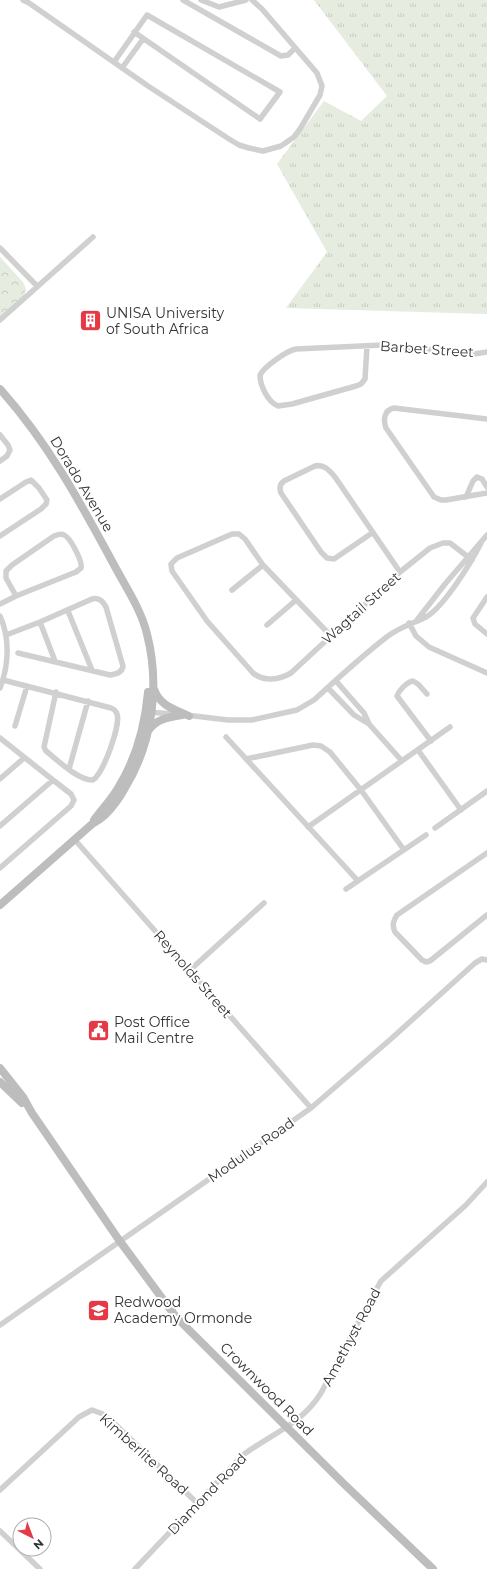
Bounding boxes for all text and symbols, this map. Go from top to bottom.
place label: UNISA University of South Africa [106,304,224,338]
building icon: UNISA University of South Africa [77,308,103,334]
street label: Barbet Street [380,337,475,361]
street label: Dorado Avenue [46,433,118,535]
street label: Wagtail Street [318,568,404,648]
street label: Reynolds Street [150,926,236,1022]
place label: Post Office Mail Centre [114,1013,194,1047]
public building icon: Post Office Mail Centre [85,1017,111,1043]
street label: Modulus Road [204,1114,298,1186]
street label: Amethyst Road [318,1285,384,1389]
place label: Redwood Academy Ormonde [114,1293,252,1327]
school or university icon: Redwood Academy Ormonde [86,1297,112,1323]
street label: Crownwood Road [216,1338,318,1440]
street label: Kimberlite Road [96,1409,192,1499]
street label: Diamond Road [164,1449,250,1539]
north arrow [12,1517,52,1557]
text: N [31,1536,47,1553]

